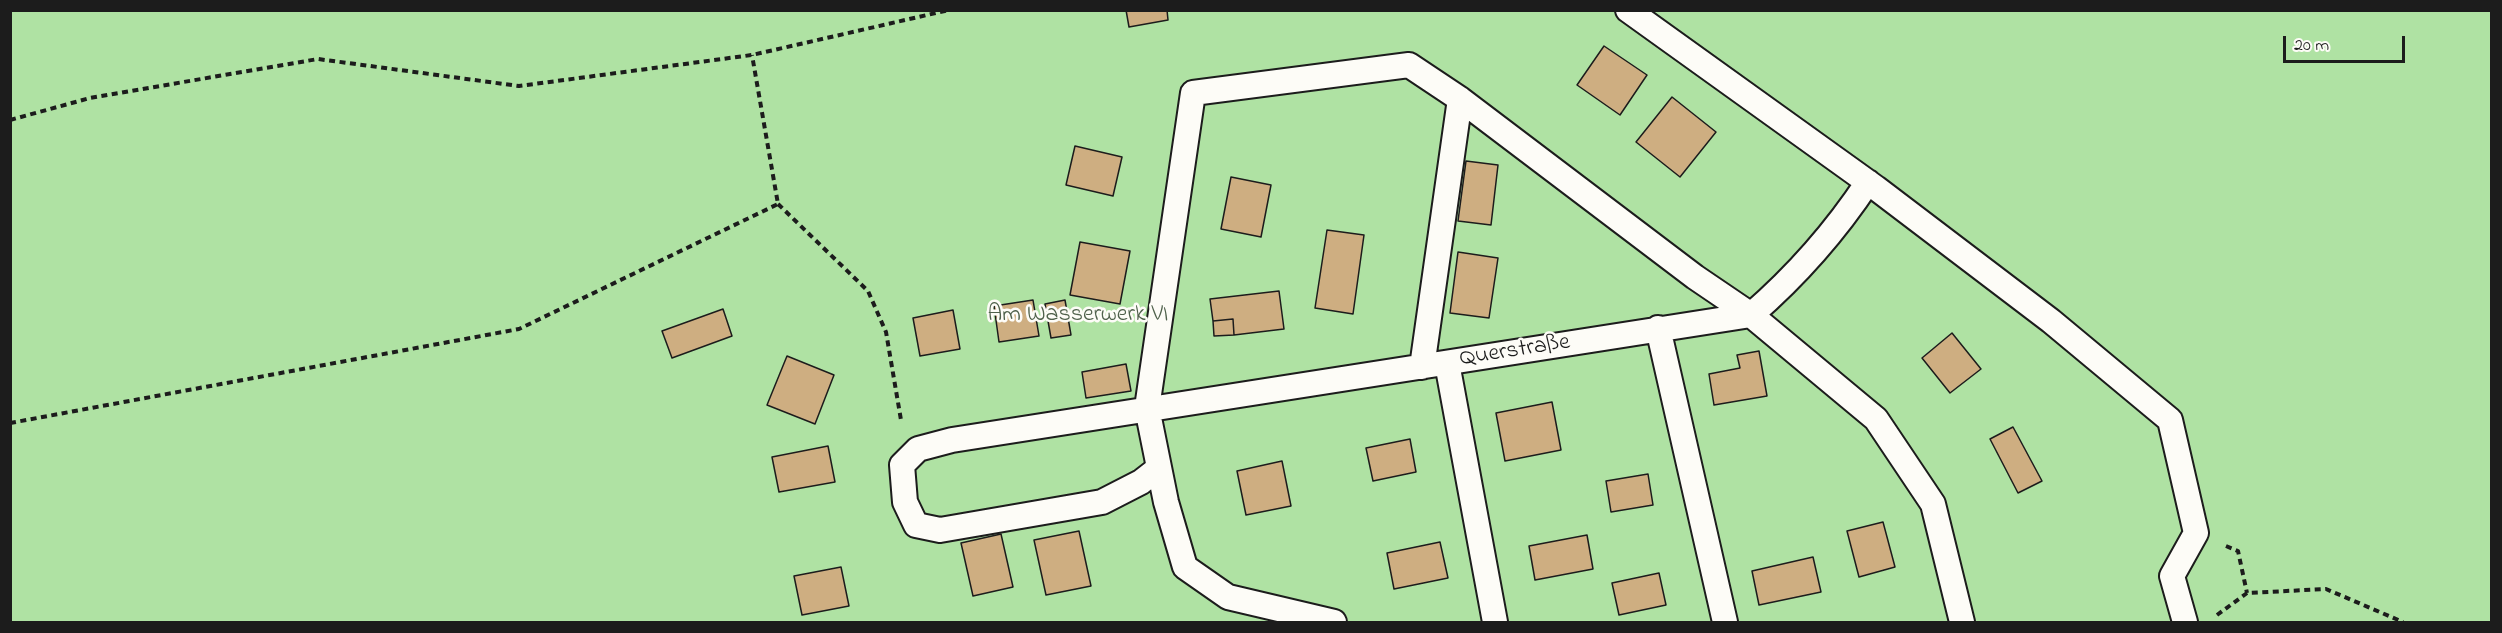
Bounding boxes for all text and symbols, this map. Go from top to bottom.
scale bar [2286,24,2408,62]
text: 20 m [2294,33,2329,59]
park label: Am Wasserwerk VI [988,302,1168,330]
street label: Querstraße [1458,329,1572,375]

